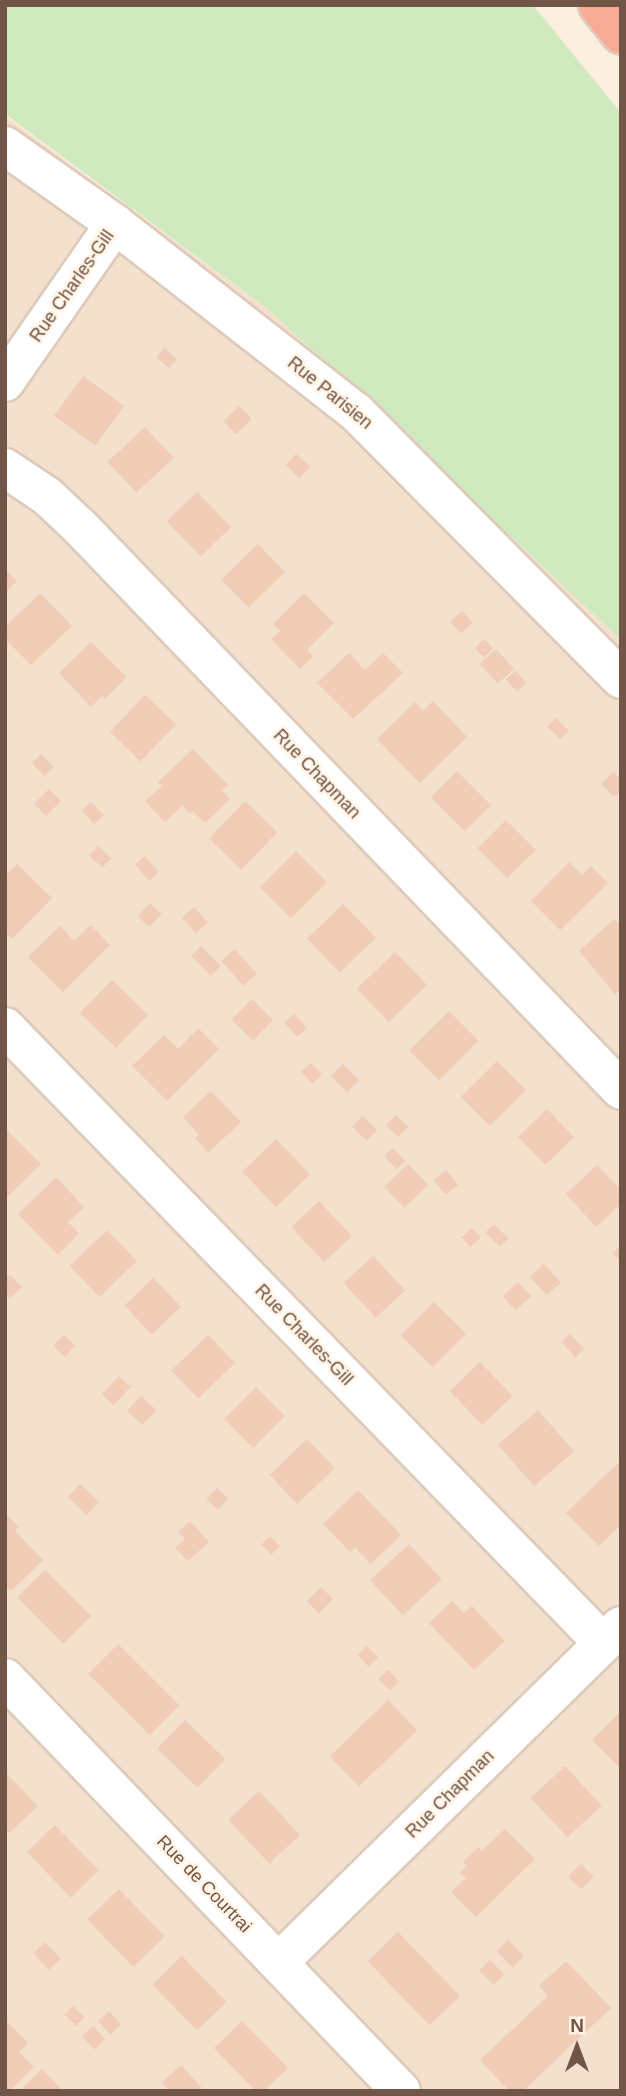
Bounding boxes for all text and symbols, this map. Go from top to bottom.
street label: Rue Charles-Gill [25,226,119,346]
street label: Rue Parisien [283,352,377,434]
street label: Rue Chapman [269,725,365,823]
street label: Rue Charles-Gill [250,1280,358,1390]
street label: Rue Chapman [401,1745,499,1843]
street label: Rue de Courtrai [152,1831,256,1937]
north arrow [542,2012,612,2082]
text: N [570,2015,584,2036]

